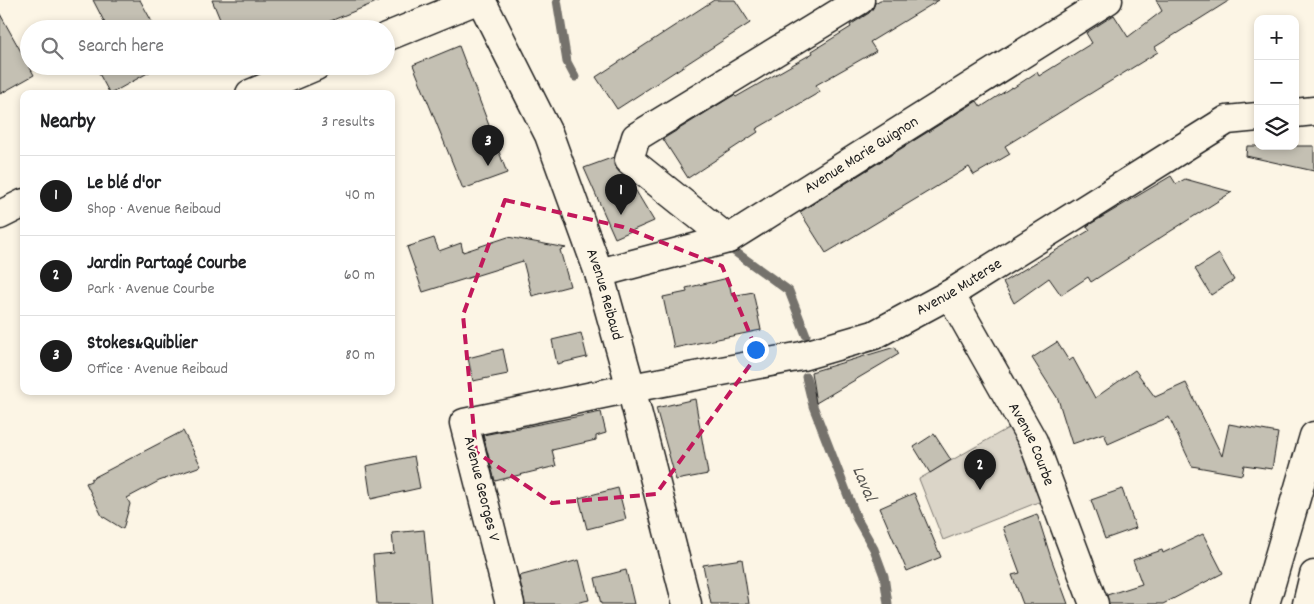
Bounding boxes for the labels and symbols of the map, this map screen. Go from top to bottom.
street label: Avenue Marie Guignon [800,111,923,200]
pin: 3 [472,125,504,166]
pin: 1 [605,174,637,215]
street label: Avenue Reibaud [580,246,629,343]
street label: Avenue Muterse [912,253,1007,322]
your location [743,337,769,363]
street label: Avenue Courbe [1002,398,1060,489]
street label: Avenue Georges V [457,434,505,544]
pin: 2 [964,449,996,490]
water label: Laval [844,463,882,507]

